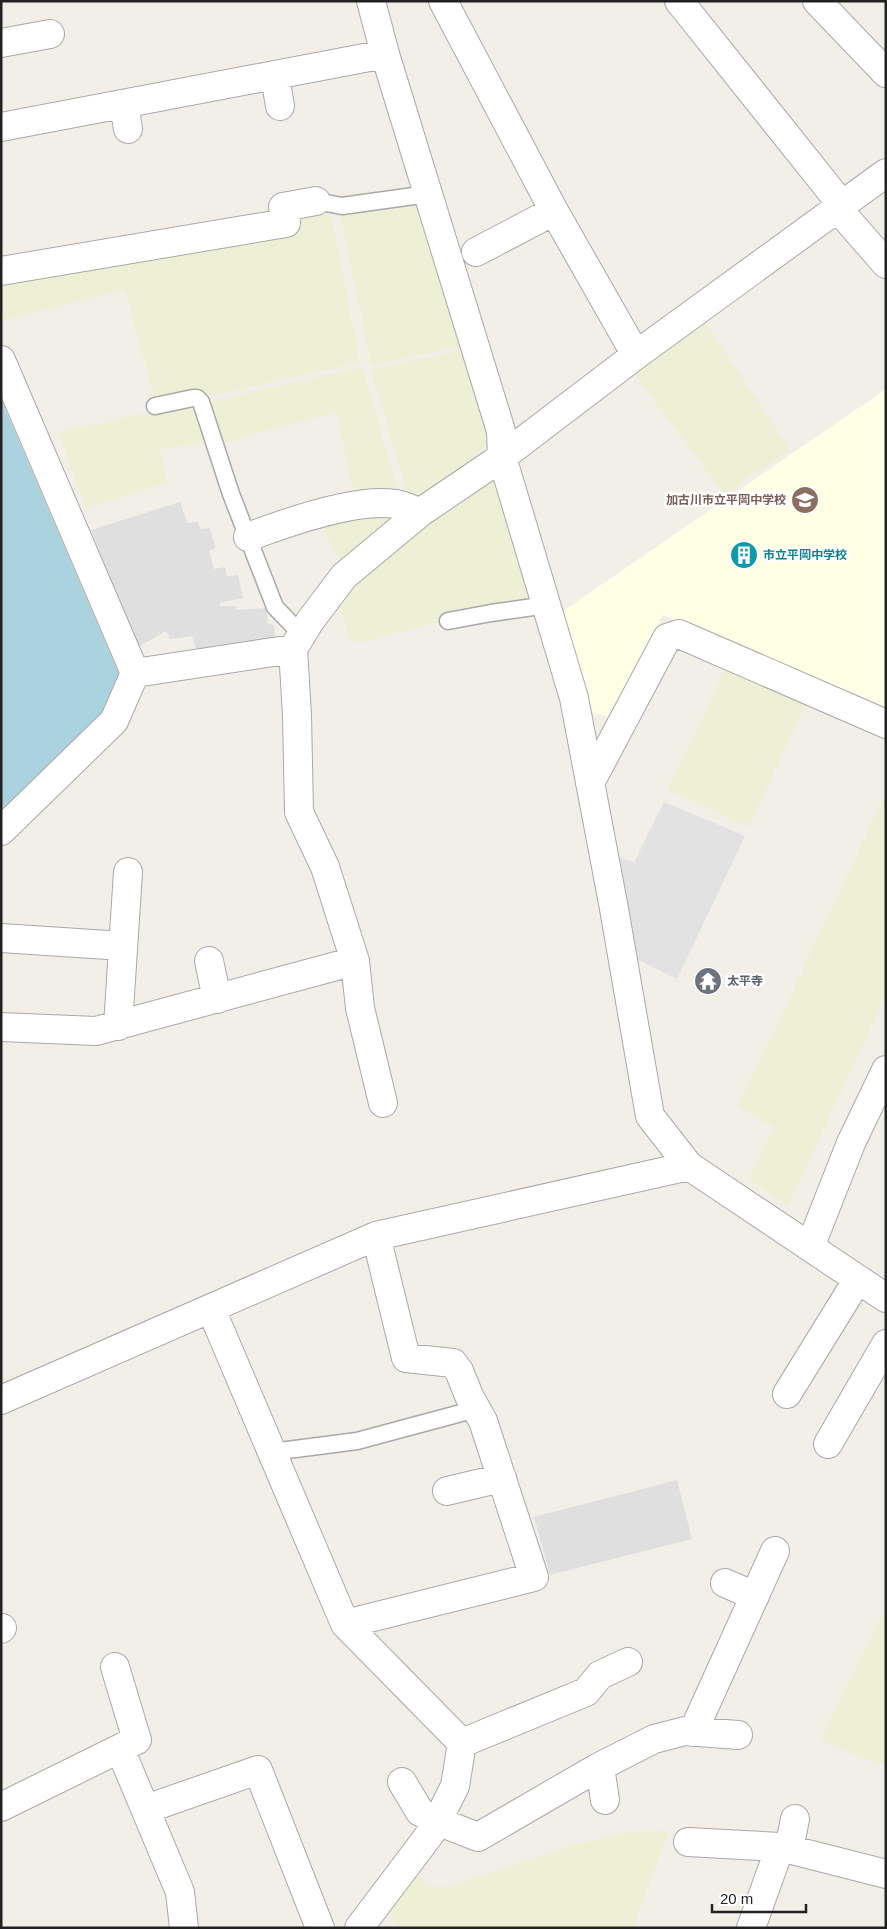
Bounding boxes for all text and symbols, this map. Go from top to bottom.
school or university icon: 加古川市立平岡中学校 [790,485,820,515]
place label: 加古川市立平岡中学校 [666,493,786,507]
building icon: 市立平岡中学校 [729,540,759,570]
place label: 市立平岡中学校 [763,548,847,562]
temple icon: 太平寺 [693,966,723,996]
place label: 太平寺 [727,974,763,988]
scale bar [712,1882,806,1914]
text: 20 m [720,1890,753,1907]

